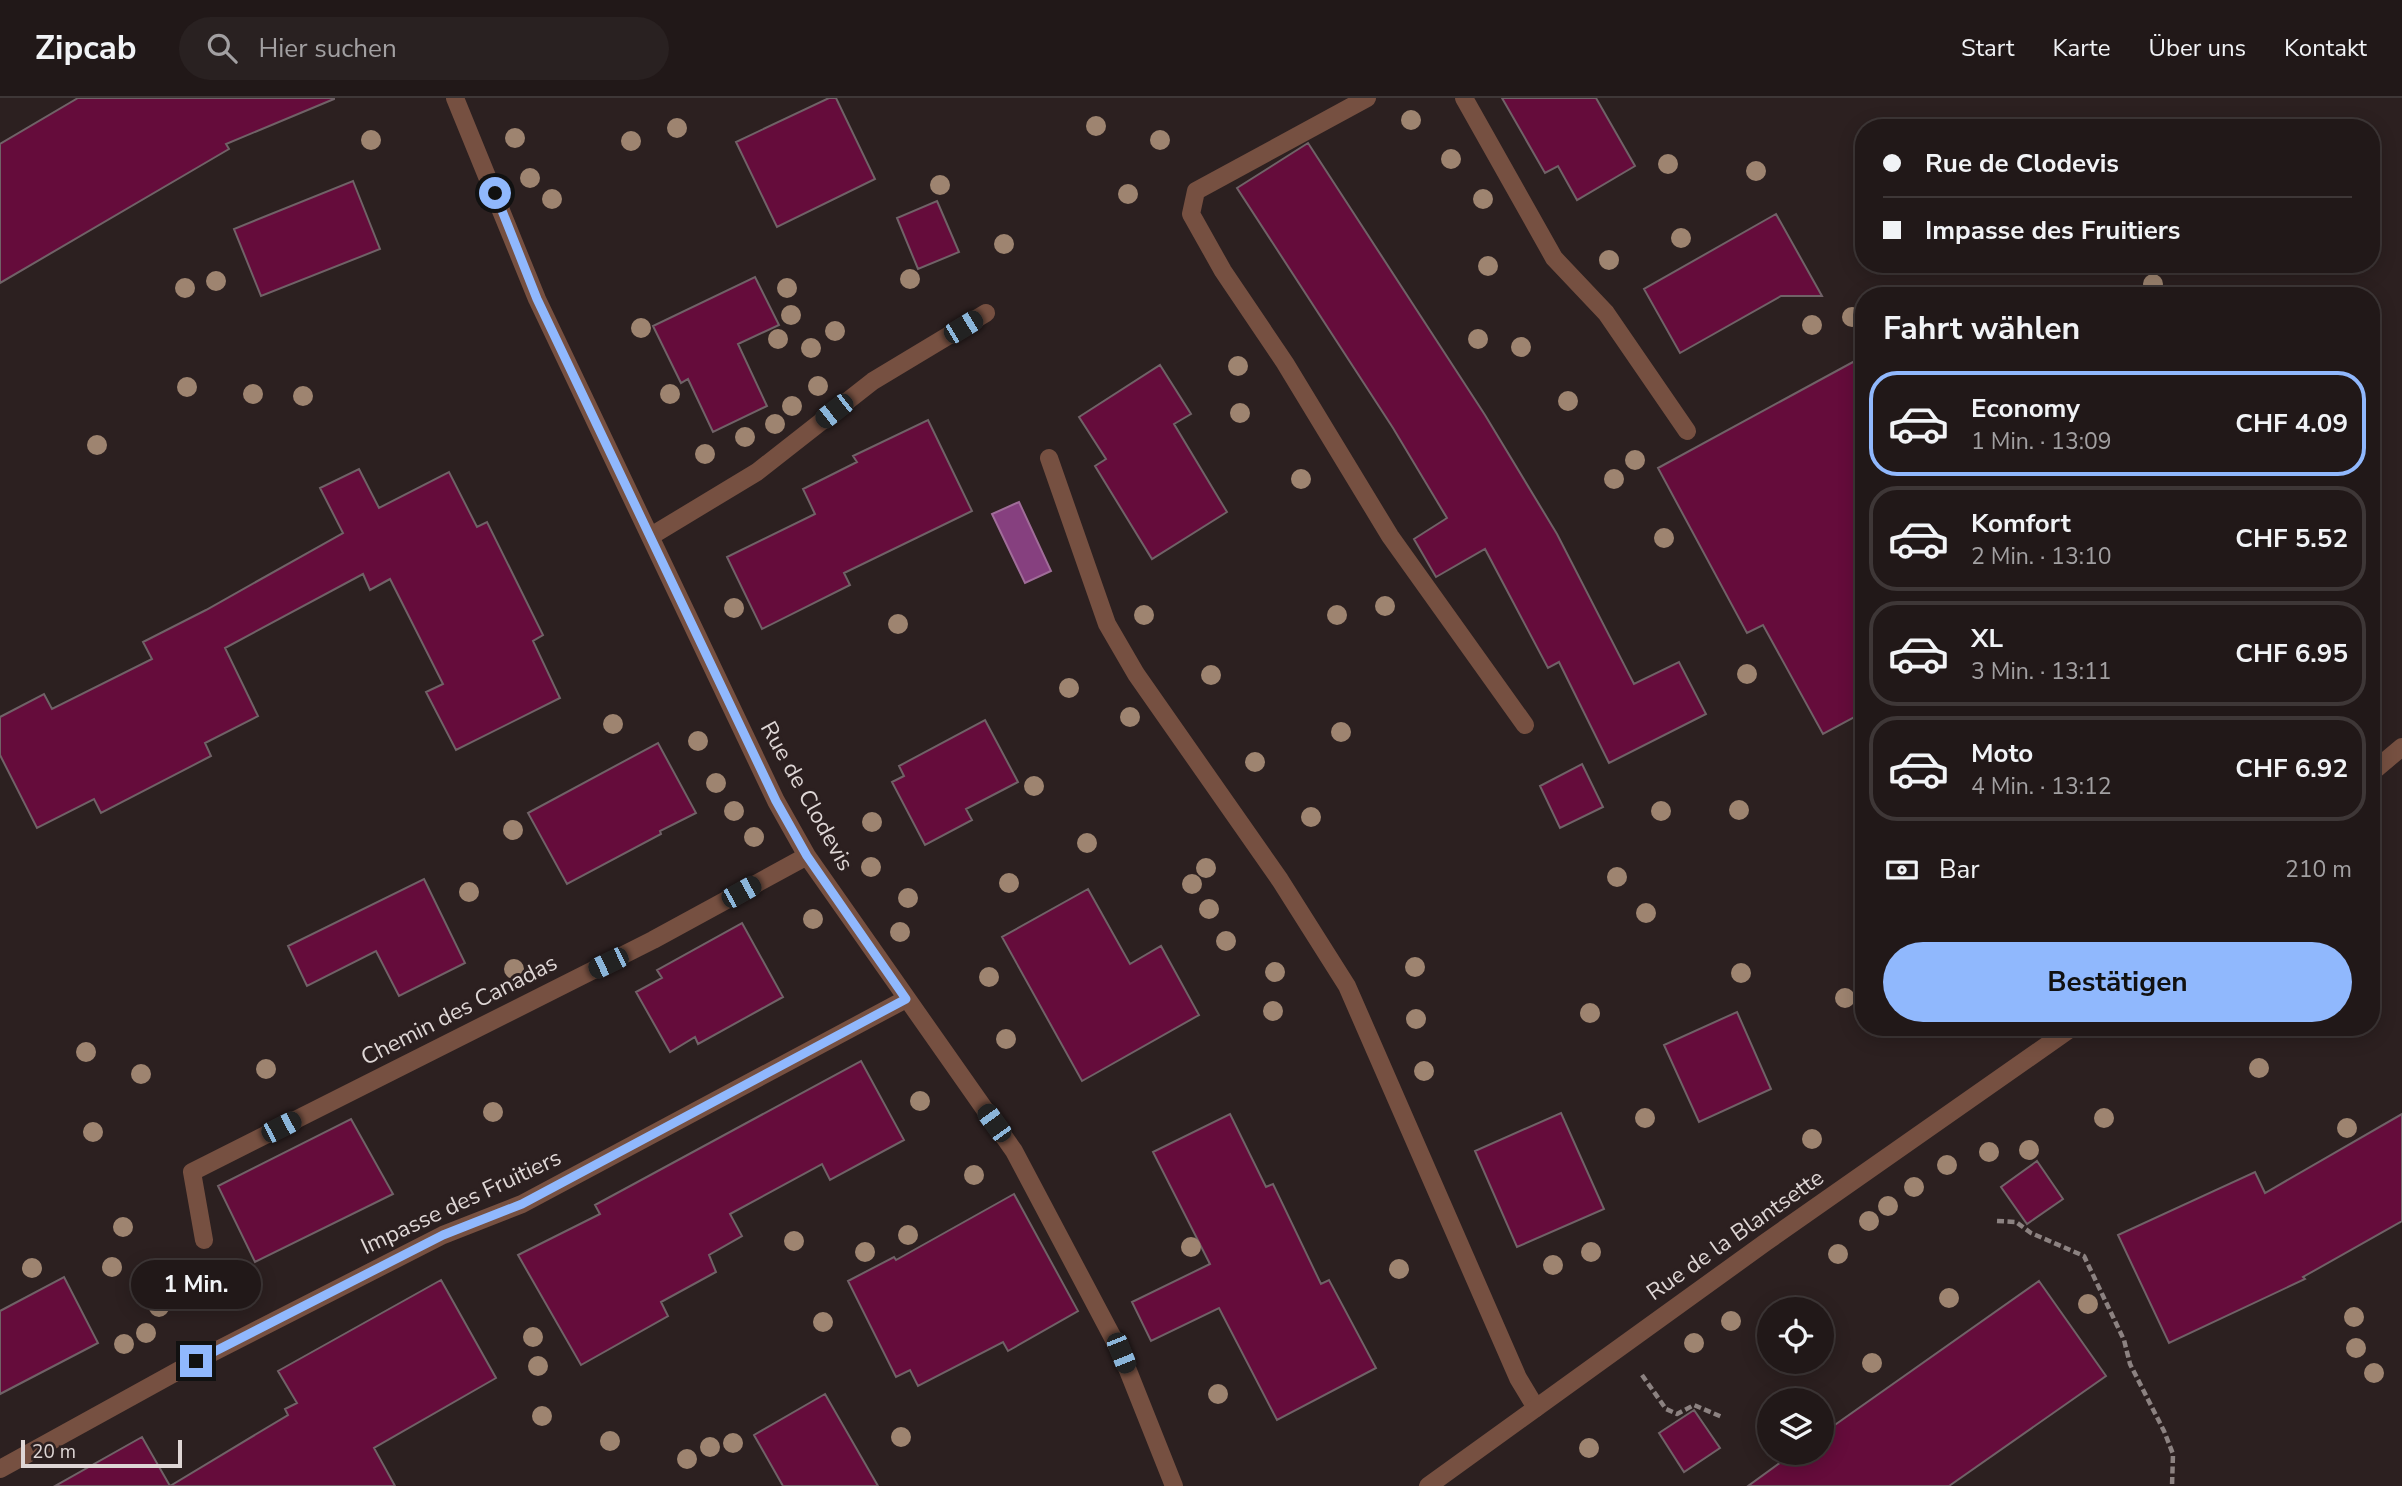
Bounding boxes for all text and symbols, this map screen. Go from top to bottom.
search box [179,17,669,80]
text: Zipcab [35,26,137,71]
icon: search [203,29,241,67]
text: Hier suchen [259,31,397,66]
text: Start [1961,32,2014,64]
text: Karte [2052,32,2110,64]
text: Über uns [2148,32,2246,64]
text: Kontakt [2284,32,2367,64]
text: Rue de Clodevis [1925,146,2119,181]
route start [479,177,511,209]
text: Impasse des Fruitiers [1925,213,2181,248]
car [940,307,987,347]
text: Fahrt wählen [1883,307,2080,350]
car [811,390,858,432]
text: Economy [1971,391,2080,426]
icon: car [1887,392,1950,455]
text: CHF 4.09 [2235,406,2348,441]
text: 1 Min. · 13:09 [1971,426,2112,457]
text: Komfort [1971,506,2071,541]
icon: car [1887,507,1950,570]
text: CHF 5.52 [2235,521,2348,556]
text: 2 Min. · 13:10 [1971,541,2112,572]
text: XL [1971,621,2003,656]
icon: car [1887,622,1950,685]
text: CHF 6.95 [2235,636,2348,671]
text: 3 Min. · 13:11 [1971,656,2112,687]
street label: Rue de Clodevis [753,716,861,876]
text: Moto [1971,736,2033,771]
icon: car [1887,737,1950,800]
text: CHF 6.92 [2235,751,2348,786]
text: 4 Min. · 13:12 [1971,771,2112,802]
icon: cash [1883,851,1921,889]
text: Bar [1939,852,1980,887]
text: 210 m [2285,854,2352,885]
car [718,873,765,911]
button: Bestätigen [1883,942,2352,1022]
car [585,944,632,982]
street label: Chemin des Canadas [355,947,563,1073]
car [974,1100,1015,1146]
car [258,1108,305,1146]
street label: Impasse des Fruitiers [356,1142,566,1262]
street label: Rue de la Blantsette [1640,1162,1830,1308]
callout: 1 Min. [131,1260,261,1308]
text: 1 Min. [164,1269,229,1300]
map controls [1757,1297,1834,1465]
button: locate [1757,1297,1834,1374]
car [1104,1330,1139,1376]
route end [180,1345,212,1377]
button: layers [1757,1388,1834,1465]
scale bar [21,1437,182,1469]
text: 20 m [32,1439,76,1465]

